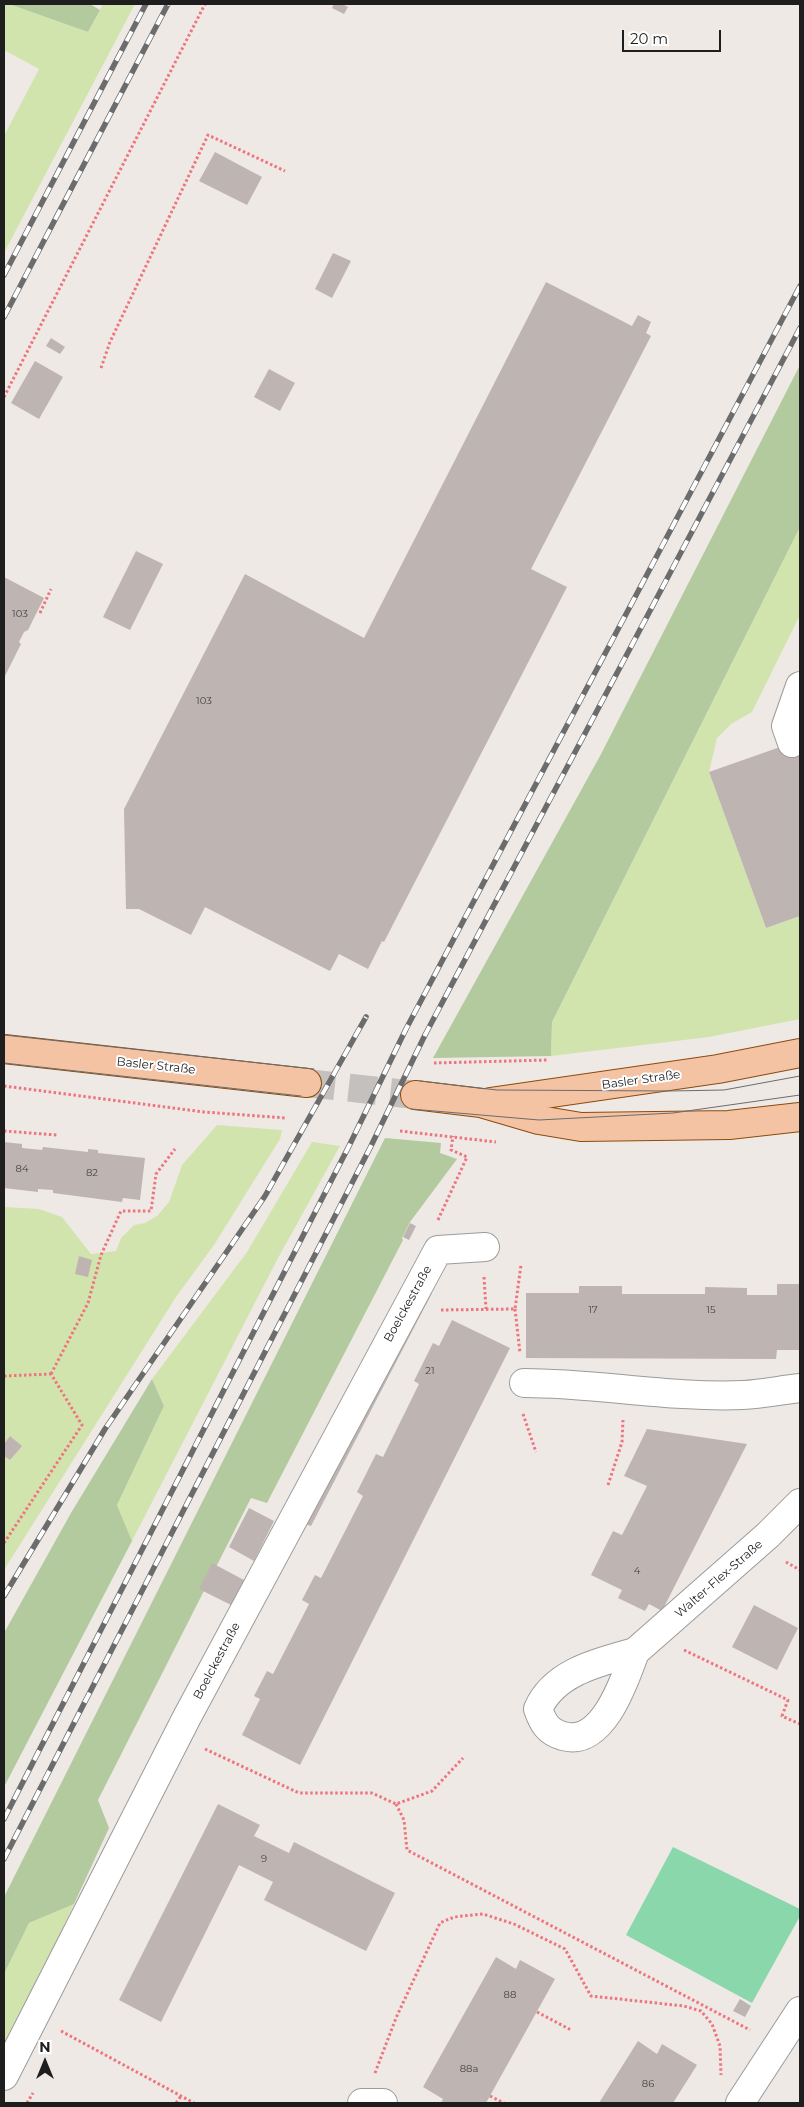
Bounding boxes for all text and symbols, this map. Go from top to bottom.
scale bar [624,20,723,52]
text: 20 m [630,29,668,48]
house number: 103 [12,608,28,620]
house number: 103 [196,695,212,707]
street label: Basler Straße [116,1055,196,1077]
street label: Basler Straße [601,1067,681,1093]
house number: 84 [16,1163,28,1175]
house number: 82 [86,1167,98,1179]
street label: Boelckestraße [381,1263,435,1345]
house number: 17 [588,1304,598,1316]
house number: 15 [706,1304,716,1316]
house number: 21 [425,1365,435,1377]
street label: Walter-Flex-Straße [672,1537,766,1621]
house number: 4 [634,1565,640,1577]
street label: Boelckestraße [191,1620,243,1702]
house number: 9 [261,1853,267,1865]
house number: 88 [504,1989,516,2001]
north arrow [20,2037,70,2087]
text: N [39,2038,51,2056]
house number: 88a [460,2063,478,2075]
house number: 86 [642,2078,654,2090]

